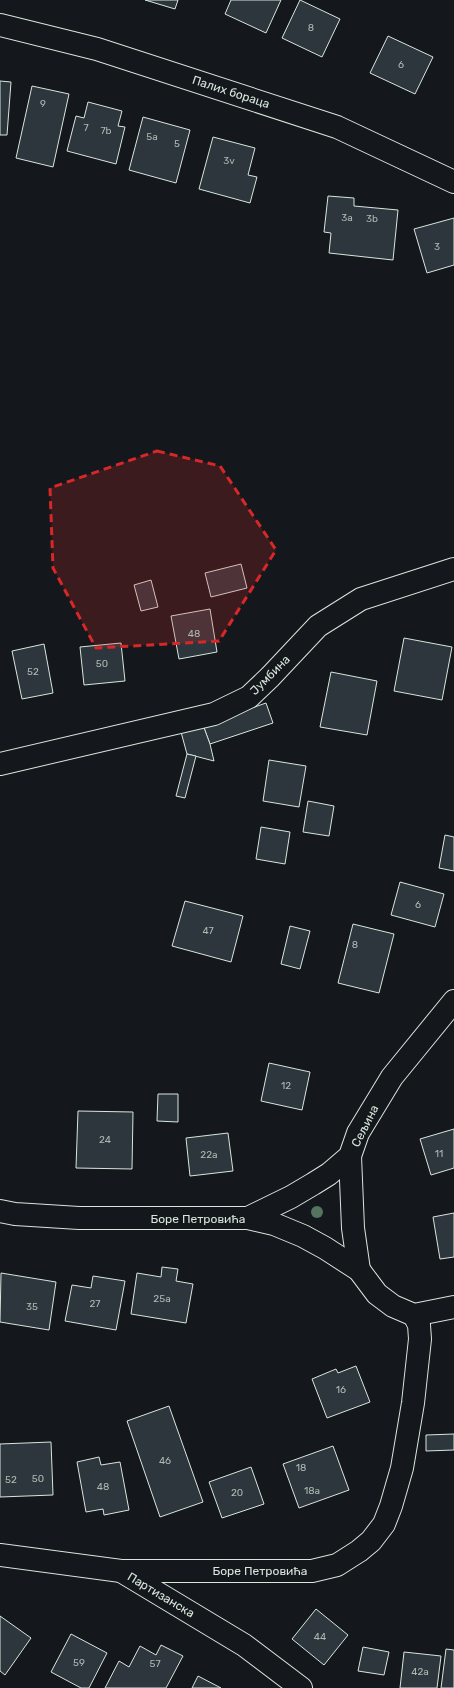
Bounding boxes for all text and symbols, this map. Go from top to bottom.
house number: 8 [308,22,314,34]
house number: 6 [398,59,404,71]
street label: Палих бораца [191,73,271,111]
house number: 9 [40,98,46,110]
house number: 7 [83,122,89,134]
house number: 7b [100,125,112,137]
house number: 5a [146,131,158,143]
house number: 5 [174,138,180,150]
house number: 3v [223,155,235,167]
house number: 3a [341,212,353,224]
house number: 3b [366,213,378,225]
house number: 3 [434,241,440,253]
house number: 48 [188,628,200,640]
street label: Јумбина [247,652,293,698]
house number: 50 [96,658,108,670]
house number: 52 [27,666,39,678]
house number: 6 [415,899,421,911]
house number: 47 [202,925,214,937]
house number: 8 [352,939,358,951]
house number: 12 [281,1080,291,1092]
street label: Сељина [348,1103,382,1149]
house number: 24 [99,1134,111,1146]
house number: 11 [435,1148,443,1160]
house number: 22a [200,1149,218,1161]
street label: Боре Петровића [151,1212,245,1226]
house number: 25a [153,1293,171,1305]
house number: 27 [90,1298,101,1310]
house number: 35 [26,1301,38,1313]
house number: 16 [336,1384,346,1396]
house number: 46 [159,1455,171,1467]
house number: 18 [296,1462,306,1474]
house number: 50 [32,1473,44,1485]
house number: 52 [5,1474,17,1486]
house number: 48 [97,1481,109,1493]
house number: 18a [304,1485,320,1497]
house number: 20 [231,1487,243,1499]
street label: Боре Петровића [213,1564,307,1578]
street label: Партизанска [125,1570,197,1620]
house number: 44 [314,1631,326,1643]
house number: 59 [73,1657,85,1669]
house number: 57 [149,1658,161,1670]
house number: 42a [411,1666,429,1678]

